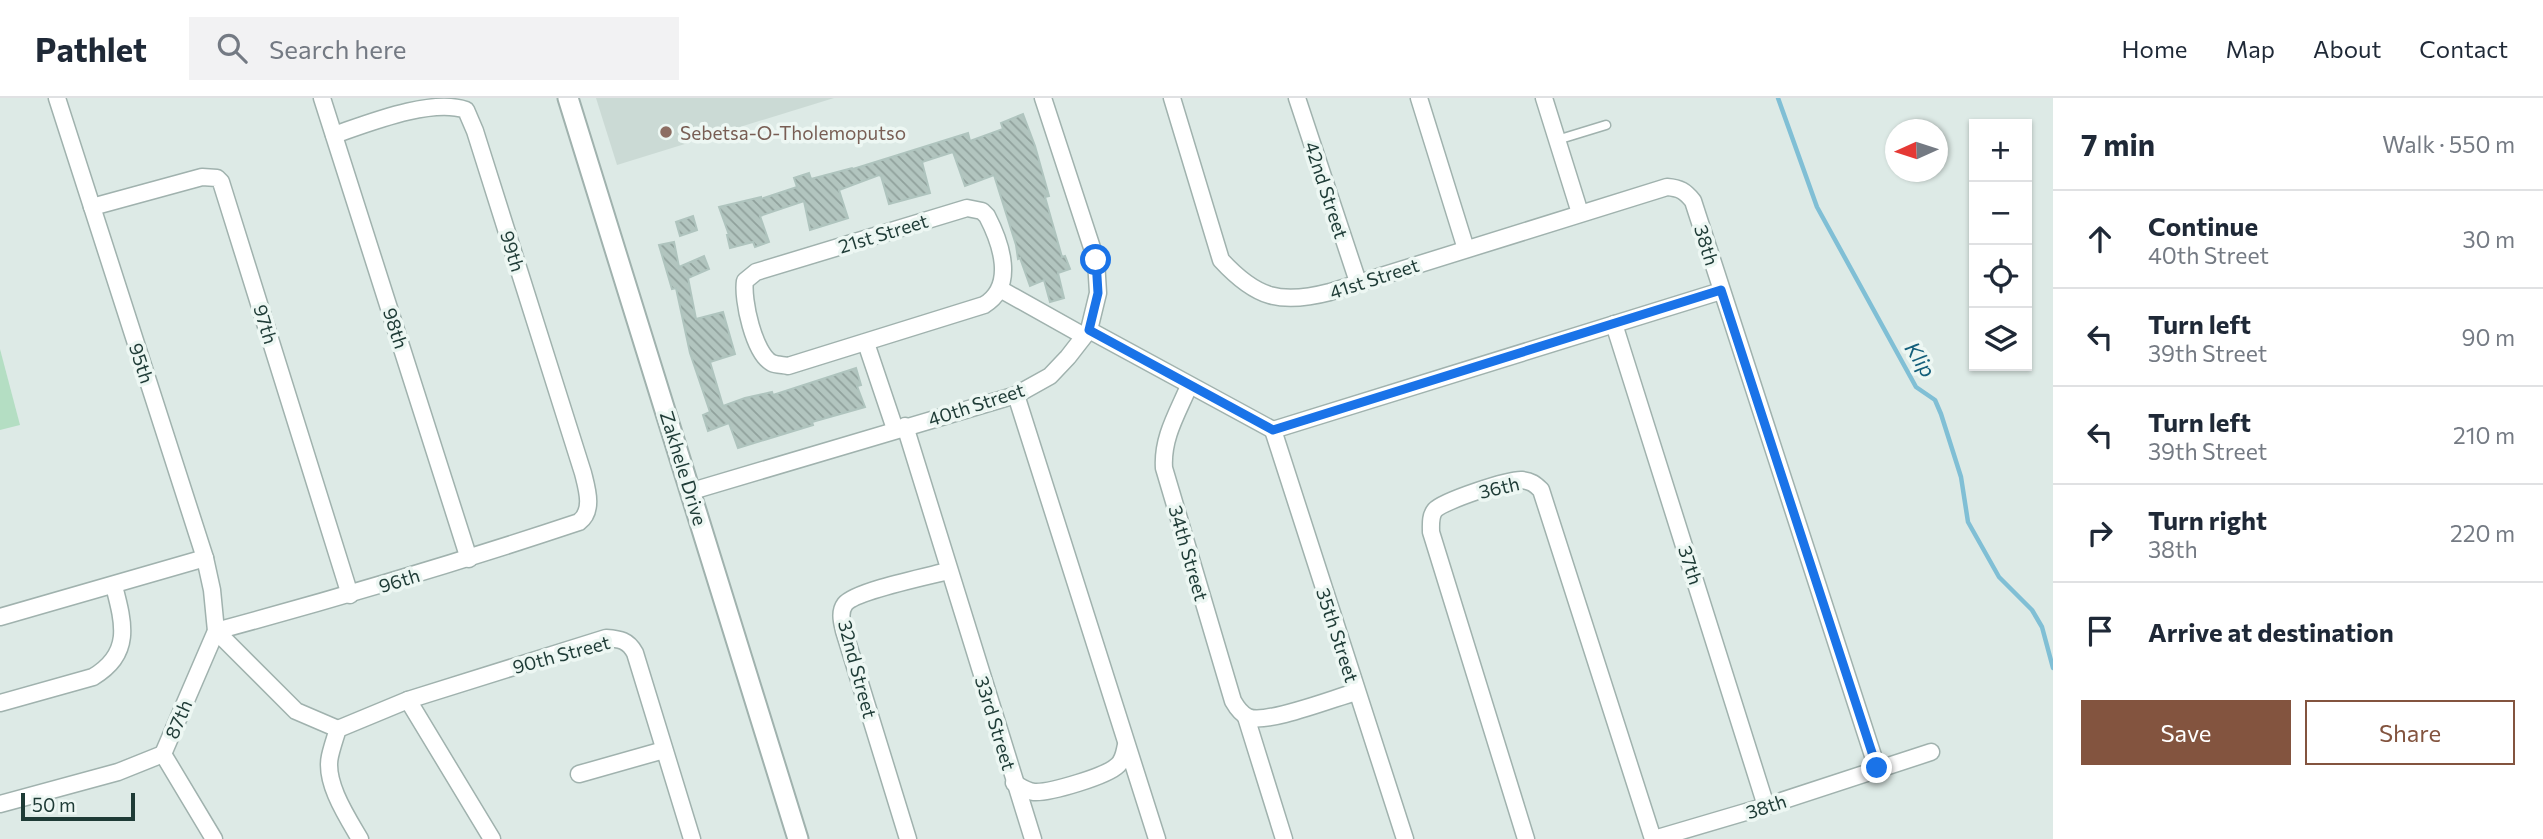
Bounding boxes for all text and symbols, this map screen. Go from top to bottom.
search box [189,17,679,80]
text: Pathlet [35,28,147,69]
icon: search [213,29,251,67]
text: Search here [269,33,407,64]
text: Home [2122,34,2188,63]
text: Map [2226,34,2275,63]
text: About [2313,34,2381,63]
text: Contact [2419,34,2508,63]
north arrow [1885,119,1948,182]
map controls [1969,119,2032,371]
button: + [1969,119,2032,182]
place label: Sebetsa-O-Tholemoputso [680,121,906,144]
marker: Sebetsa-O-Tholemoputso [658,124,674,140]
text: 7 min [2081,125,2155,162]
text: Walk · 550 m [2382,130,2515,158]
street label: 42nd Street [1300,138,1354,242]
button: − [1969,182,2032,245]
street label: 21st Street [835,208,931,258]
text: Continue [2148,210,2258,241]
icon: ahead [2081,220,2119,258]
street label: 38th [1690,222,1724,268]
text: 30 m [2462,225,2515,253]
street label: 99th [496,228,530,274]
text: 40th Street [2148,241,2269,269]
route start [1080,244,1111,275]
button: locate [1969,245,2032,308]
street label: 41st Street [1326,253,1422,303]
street label: 97th [249,301,283,347]
street label: 98th [379,305,413,351]
button: layers [1969,308,2032,371]
text: Turn left [2148,308,2251,339]
icon: left [2081,318,2119,356]
text: 90 m [2462,323,2515,351]
water label: Klip [1900,337,1942,381]
text: 39th Street [2148,339,2267,367]
street label: 95th [125,340,159,386]
street label: 40th Street [925,378,1027,430]
text: Turn left [2148,406,2251,437]
street label: Zakhele Drive [656,408,712,528]
icon: left [2081,416,2119,454]
text: 210 m [2453,421,2515,449]
text: 39th Street [2148,437,2267,465]
street label: 36th [1476,471,1522,503]
street label: 34th Street [1164,503,1214,604]
text: Turn right [2148,504,2267,535]
icon: right [2081,514,2119,552]
text: 220 m [2450,519,2515,547]
text: 38th [2148,535,2198,563]
street label: 37th [1674,543,1708,587]
street label: 96th [376,563,422,597]
street label: 35th Street [1312,585,1364,685]
icon: arrive [2081,612,2119,650]
text: Arrive at destination [2148,616,2394,647]
street label: 32nd Street [834,617,882,721]
street label: 90th Street [510,630,612,678]
street label: 33rd Street [971,673,1021,773]
street label: 87th [160,696,196,742]
button: Save [2081,700,2291,765]
button: Share [2305,700,2515,765]
route end [1861,752,1892,783]
street label: 38th [1743,789,1789,823]
scale bar [21,790,135,822]
text: 50 m [32,793,76,816]

